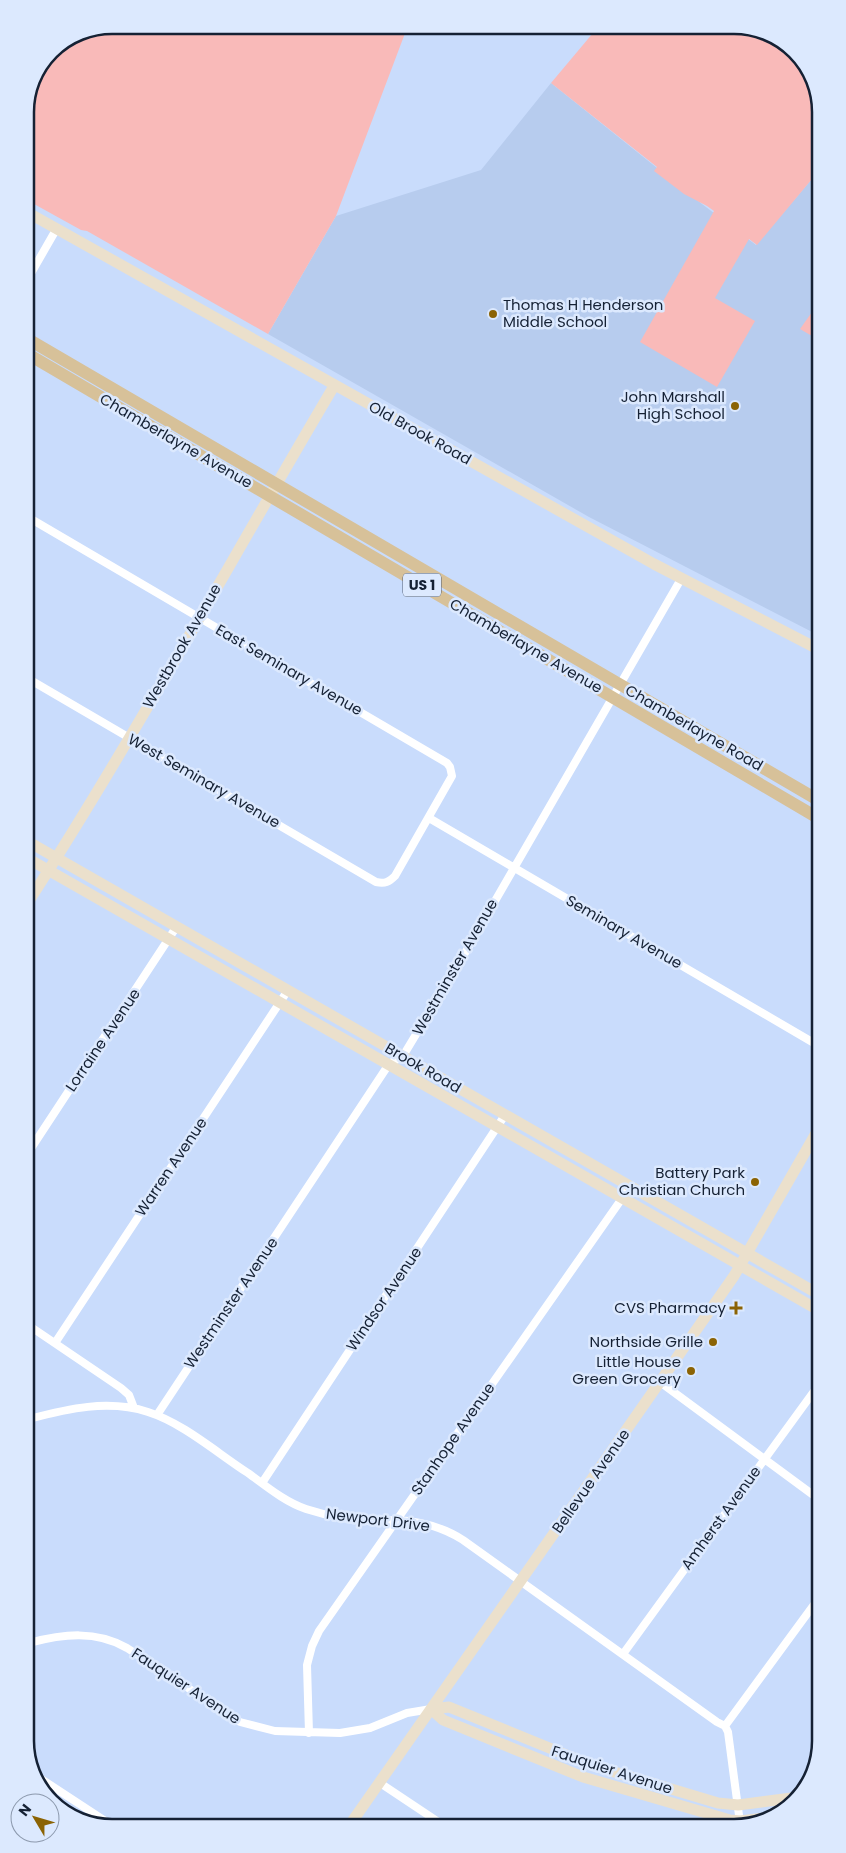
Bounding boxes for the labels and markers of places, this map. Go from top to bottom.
place label: Thomas H Henderson Middle School [503,294,663,332]
marker: Thomas H Henderson Middle School [487,308,499,320]
place label: John Marshall High School [621,386,725,424]
marker: John Marshall High School [729,400,741,412]
place label: Battery Park Christian Church [619,1162,745,1200]
marker: Battery Park Christian Church [749,1176,761,1188]
place label: CVS Pharmacy [614,1297,727,1318]
marker: CVS Pharmacy [730,1302,742,1314]
place label: Northside Grille [590,1331,703,1352]
marker: Northside Grille [707,1336,719,1348]
place label: Little House Green Grocery [572,1351,682,1389]
marker: Little House Green Grocery [685,1365,697,1377]

